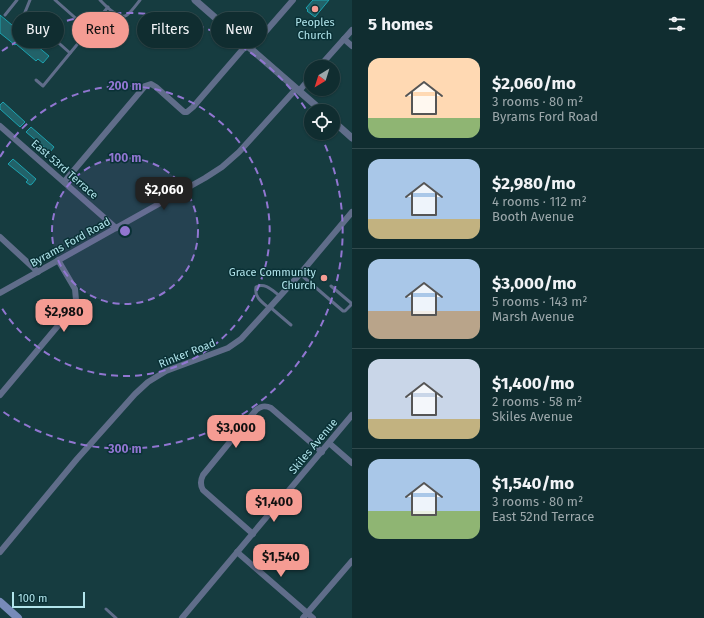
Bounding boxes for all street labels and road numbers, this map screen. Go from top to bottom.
street label: East 53rd Terrace [29,137,101,202]
street label: Byrams Ford Road [28,215,113,270]
street label: Rinker Road [157,336,218,371]
street label: Skiles Avenue [286,416,340,477]

